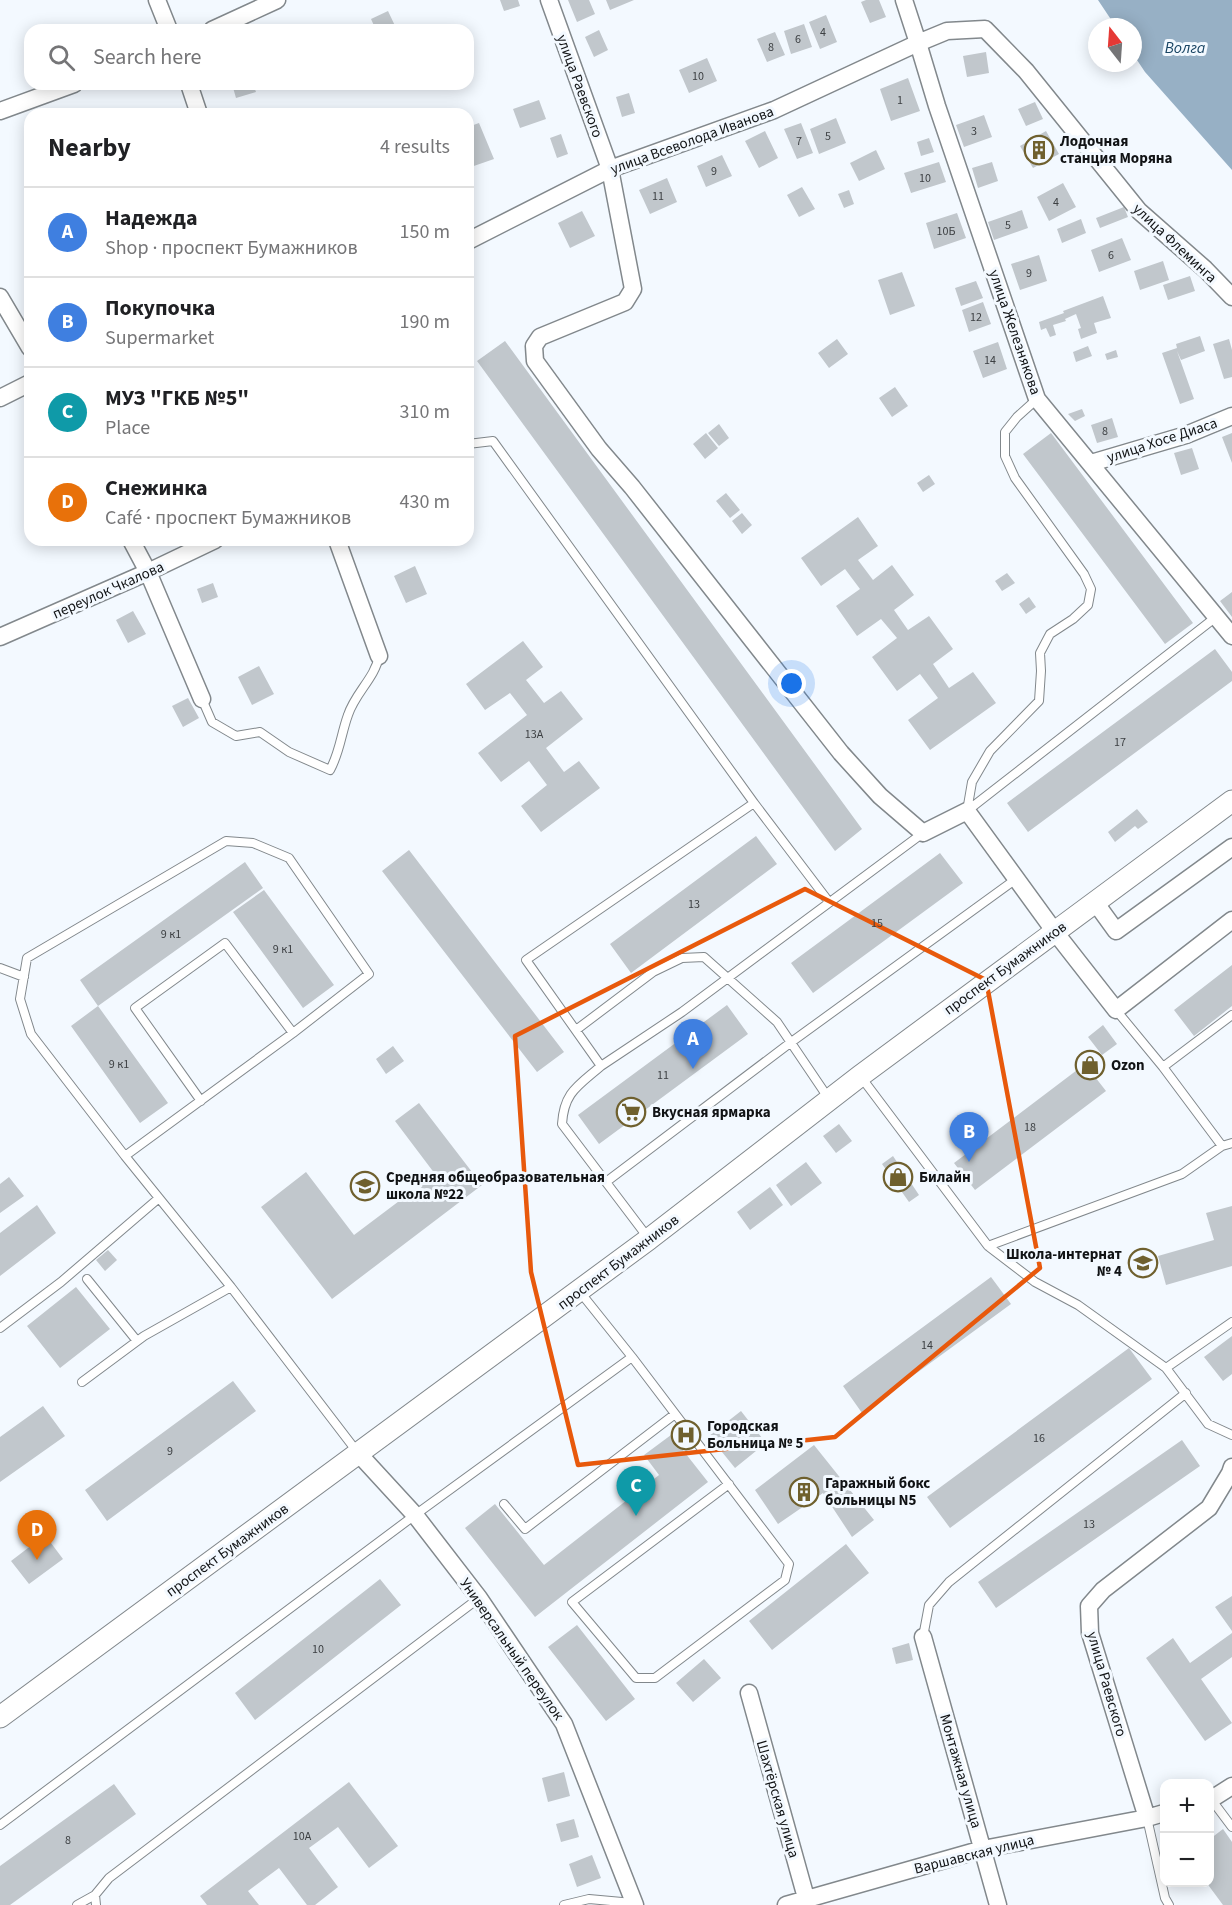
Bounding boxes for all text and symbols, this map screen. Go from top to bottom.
north arrow [1088,18,1142,72]
search box [24,24,474,90]
house number: 4 [820,24,826,41]
house number: 6 [795,31,801,48]
street label: улица Раевского [551,32,608,141]
water label: Волга [1165,37,1206,59]
house number: 8 [768,39,774,56]
icon: search [45,41,78,74]
text: Search here [93,41,201,73]
house number: 10 [692,68,704,85]
house number: 1 [897,92,903,109]
street label: улица Всеволода Иванова [608,101,777,180]
house number: 3 [971,123,977,140]
house number: 5 [825,128,831,145]
text: Nearby [48,129,131,166]
place label: Лодочная станция Моряна [1059,131,1173,169]
text: 4 results [380,133,450,161]
house number: 7 [796,133,802,150]
building icon: Лодочная станция Моряна [1023,134,1055,166]
house number: 9 [711,163,717,180]
house number: 10 [919,170,931,187]
house number: 11 [652,188,664,205]
house number: 4 [1053,194,1059,211]
street label: улица Флеминга [1128,199,1221,288]
text: Надежда [105,202,198,234]
house number: 5 [1005,217,1011,234]
text: A [62,218,73,246]
text: 150 m [400,218,450,246]
house number: 10Б [937,223,955,240]
text: Shop · проспект Бумажников [105,234,358,262]
house number: 6 [1108,247,1114,264]
house number: 9 [1026,265,1032,282]
street label: улица Железнякова [983,267,1046,398]
text: Покупочка [105,292,215,324]
text: B [61,308,74,336]
text: 190 m [400,308,450,336]
house number: 12 [970,309,982,326]
text: Supermarket [105,324,214,352]
house number: 14 [984,352,996,369]
text: МУЗ "ГКБ №5" [105,382,249,414]
text: C [62,398,73,426]
text: 310 m [400,398,450,426]
street label: улица Хосе Диаса [1104,413,1220,468]
text: Place [105,414,150,442]
house number: 8 [1102,423,1108,440]
text: Снежинка [105,472,208,504]
text: D [61,488,74,516]
text: 430 m [400,488,450,516]
text: Café · проспект Бумажников [105,504,351,532]
street label: переулок Чкалова [49,556,167,624]
your location [777,669,806,698]
house number: 13А [525,726,544,743]
house number: 17 [1114,734,1126,751]
house number: 13 [688,896,700,913]
house number: 15 [871,915,883,932]
street label: проспект Бумажников [940,916,1071,1020]
house number: 9 к1 [161,926,181,943]
house number: 9 к1 [273,941,293,958]
pin: A [674,1020,712,1069]
shop icon: Ozon [1074,1049,1106,1081]
place label: Ozon [1111,1055,1145,1076]
house number: 9 к1 [109,1056,129,1073]
house number: 11 [657,1067,669,1084]
supermarket icon: Вкусная ярмарка [615,1096,647,1128]
place label: Вкусная ярмарка [652,1102,771,1123]
pin: B [950,1112,988,1162]
house number: 18 [1024,1119,1036,1136]
shop icon: Билайн [882,1161,914,1193]
place label: Средняя общеобразовательная школа №22 [386,1167,605,1205]
place label: Билайн [919,1167,971,1188]
school or university icon: Средняя общеобразовательная школа №22 [349,1170,381,1202]
street label: проспект Бумажников [553,1210,684,1315]
place label: Школа-интернат № 4 [1006,1244,1122,1282]
school or university icon: Школа-интернат № 4 [1127,1247,1159,1279]
house number: 14 [921,1337,933,1354]
place label: Городская Больница № 5 [707,1416,804,1454]
hospital icon: Городская Больница № 5 [670,1419,702,1451]
house number: 16 [1033,1430,1045,1447]
house number: 9 [167,1443,173,1460]
pin: C [616,1466,656,1516]
place label: Гаражный бокс больницы N5 [825,1473,930,1511]
building icon: Гаражный бокс больницы N5 [788,1476,820,1508]
street label: проспект Бумажников [162,1498,293,1602]
pin: D [18,1510,57,1560]
house number: 13 [1083,1516,1095,1533]
street label: Универсальный переулок [454,1574,569,1725]
street label: улица Раевского [1081,1629,1132,1739]
house number: 10 [312,1641,324,1658]
street label: Монтажная улица [934,1712,987,1831]
street label: Шахтёрская улица [751,1738,804,1860]
map controls [1160,1779,1214,1887]
button: + [1160,1779,1214,1833]
house number: 10А [293,1828,312,1845]
street label: Варшавская улица [912,1829,1036,1880]
house number: 8 [65,1832,71,1849]
button: − [1160,1833,1214,1887]

